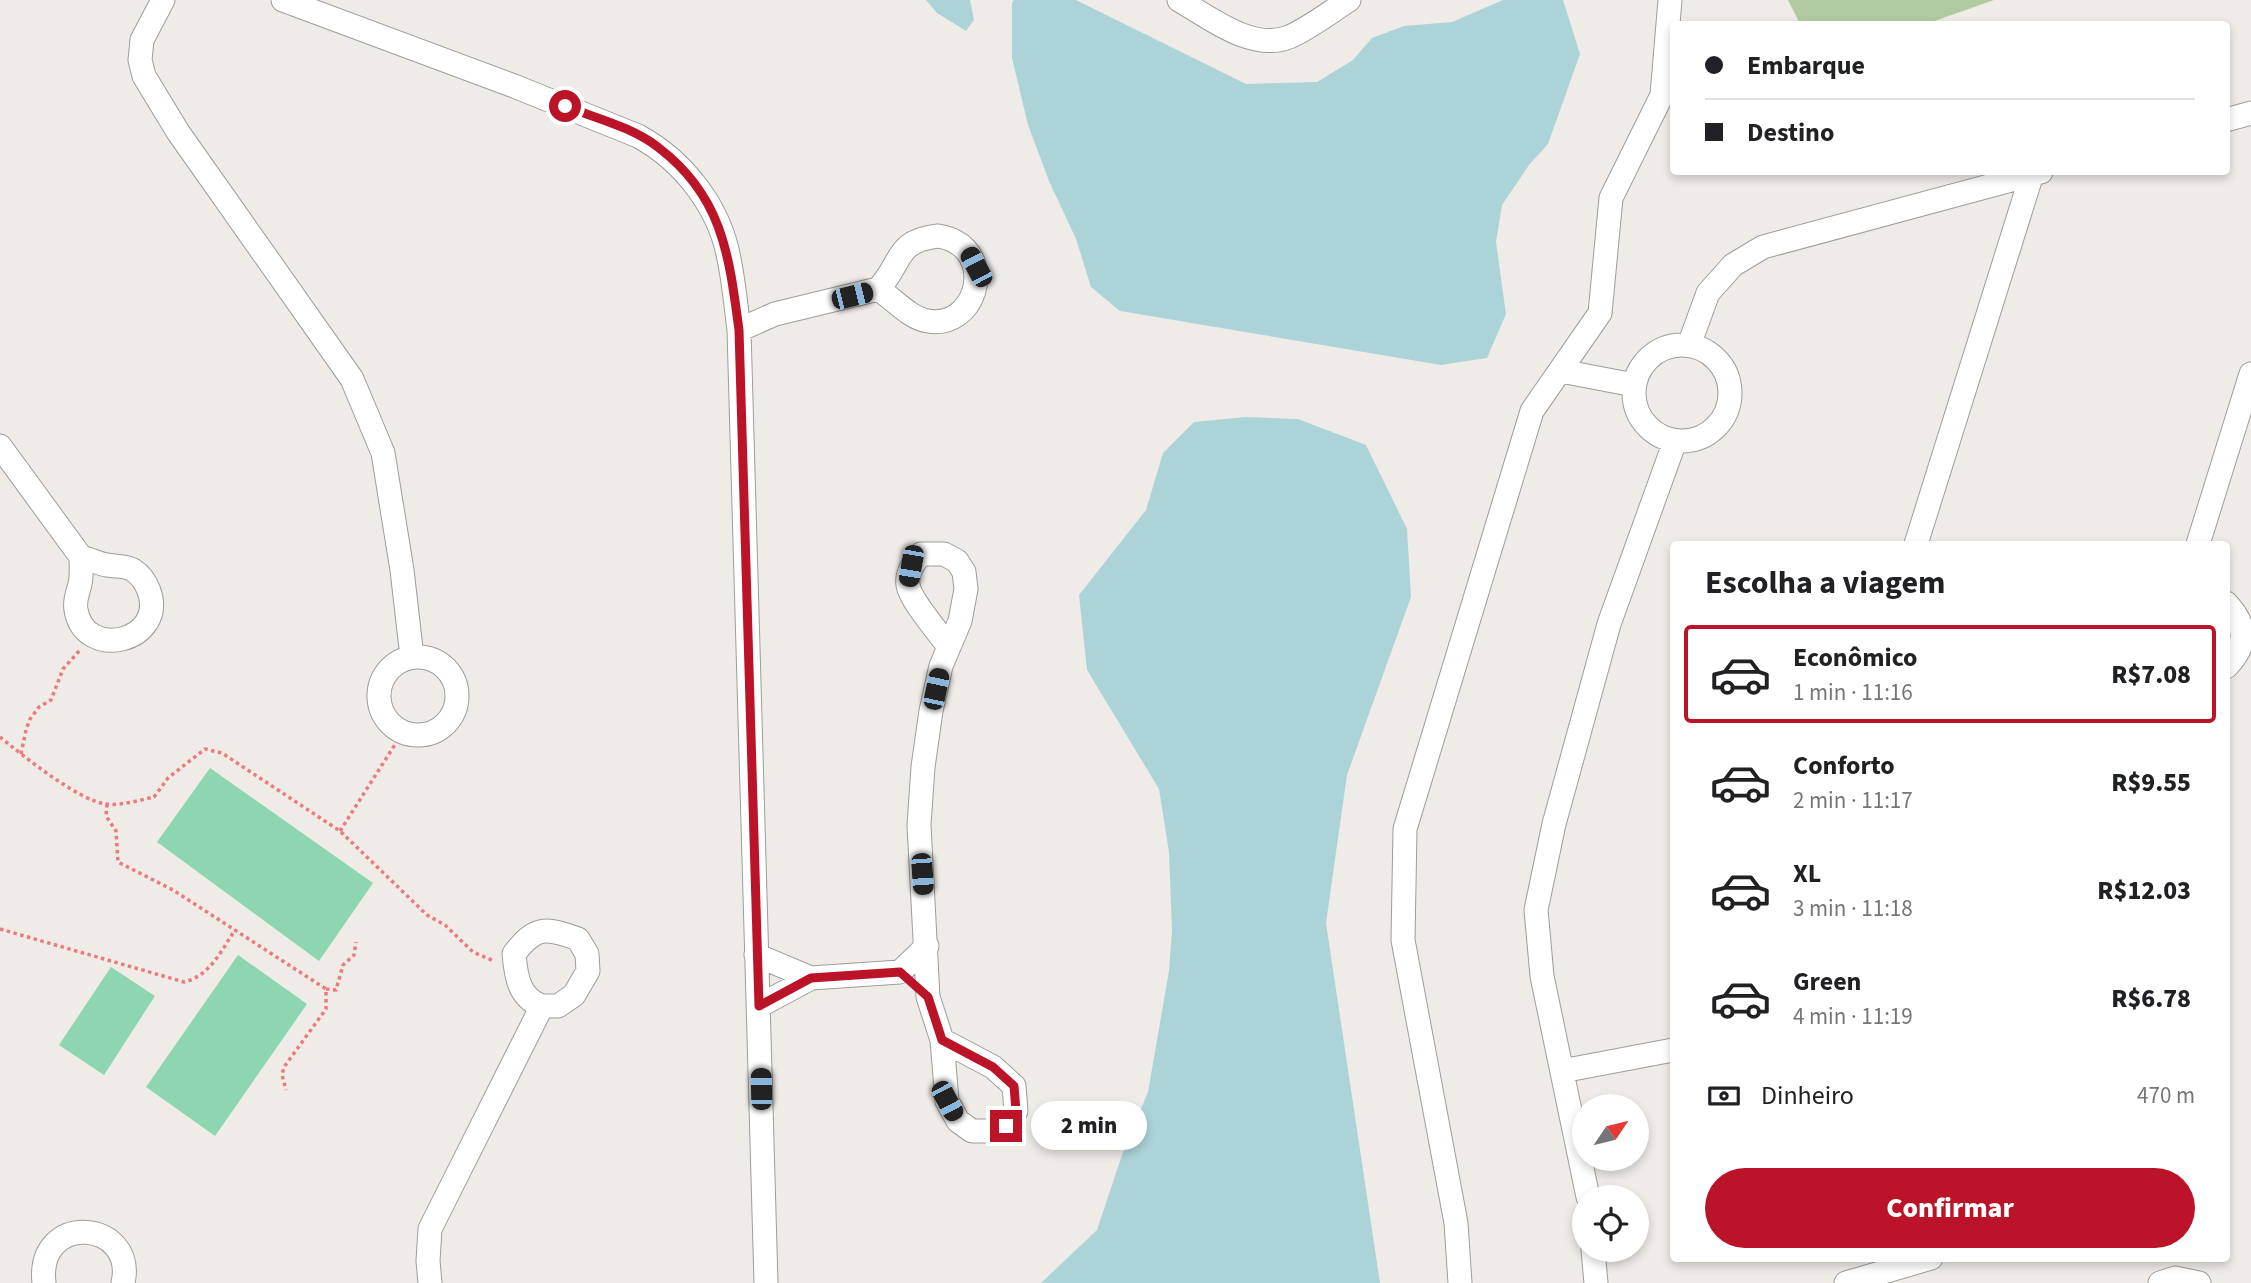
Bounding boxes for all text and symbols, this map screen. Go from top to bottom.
text: Embarque [1747,47,1865,84]
route start [549,90,581,122]
text: Destino [1747,114,1834,151]
car [957,244,996,290]
car [830,281,875,311]
car [898,543,925,589]
text: Escolha a viagem [1705,560,1945,606]
text: Econômico [1793,639,1918,676]
icon: car [1709,643,1772,706]
text: R$7.08 [2111,656,2191,693]
car [922,666,951,712]
text: 1 min · 11:16 [1793,676,1913,709]
text: Conforto [1793,747,1895,784]
icon: car [1709,751,1772,814]
text: R$9.55 [2111,764,2191,801]
text: 2 min · 11:17 [1793,784,1913,817]
car [911,852,934,896]
text: XL [1793,855,1821,892]
icon: car [1709,859,1772,922]
text: R$12.03 [2097,872,2191,909]
text: 3 min · 11:18 [1793,892,1913,925]
text: Green [1793,963,1861,1000]
icon: car [1709,967,1772,1030]
text: R$6.78 [2111,980,2191,1017]
text: 4 min · 11:19 [1793,1000,1913,1033]
car [751,1068,772,1110]
icon: cash [1705,1077,1743,1115]
text: Dinheiro [1761,1077,1854,1114]
car [928,1078,967,1124]
text: 470 m [2137,1079,2195,1112]
north arrow [1572,1094,1648,1171]
map controls [1572,1094,1649,1262]
callout: 2 min [1030,1102,1146,1150]
text: 2 min [1061,1109,1117,1142]
route end [990,1110,1022,1142]
button: Confirmar [1705,1168,2195,1248]
button: locate [1572,1185,1649,1262]

